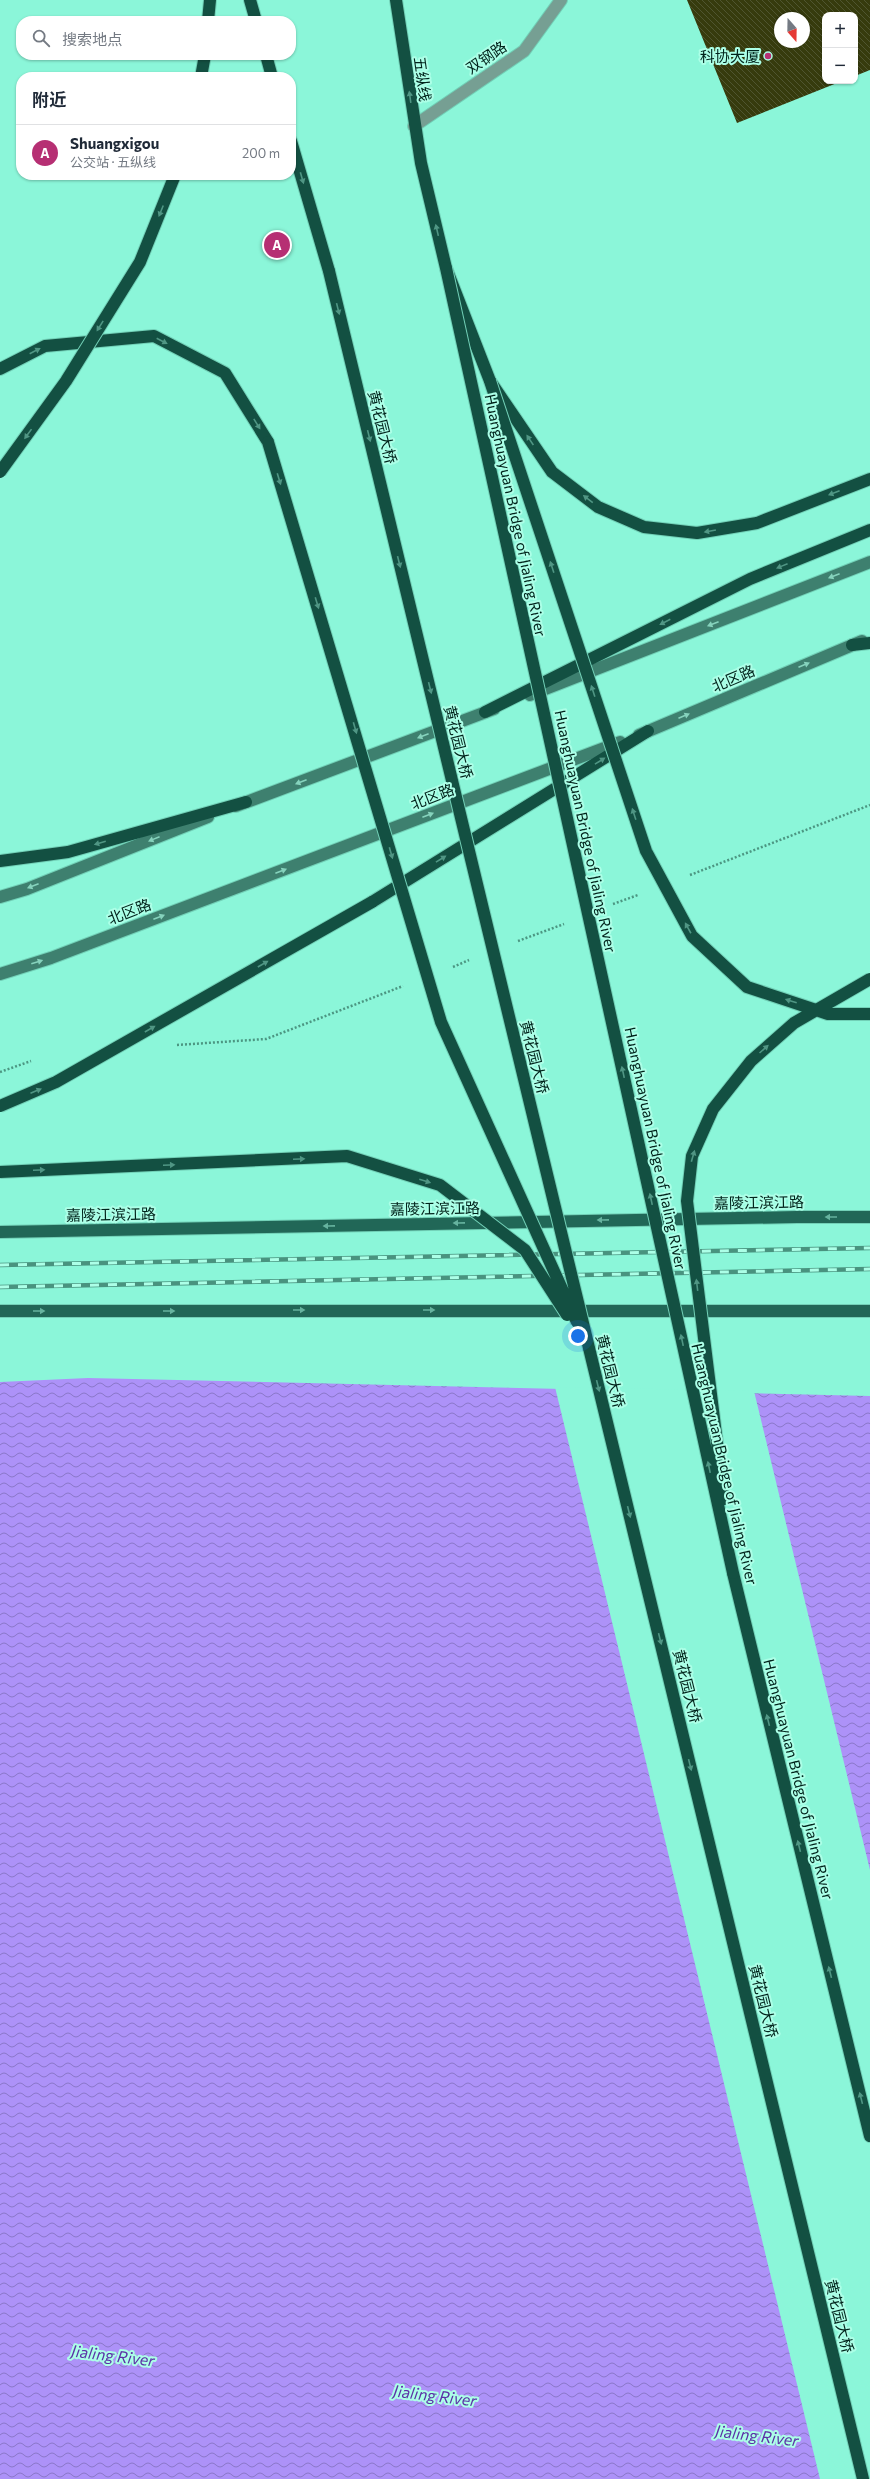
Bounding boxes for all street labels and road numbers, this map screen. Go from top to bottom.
street label: 双钢路 [462,37,510,77]
street label: 五纵线 [411,55,435,103]
street label: 黄花园大桥 [365,388,401,466]
street label: Huanghuayuan Bridge of Jialing River [481,392,551,638]
street label: 北区路 [709,661,757,695]
street label: 黄花园大桥 [441,703,477,781]
street label: Huanghuayuan Bridge of Jialing River [551,708,621,954]
street label: 北区路 [408,780,456,812]
street label: 北区路 [105,895,153,927]
street label: 黄花园大桥 [517,1018,553,1096]
street label: Huanghuayuan Bridge of Jialing River [621,1025,691,1271]
street label: 嘉陵江滨江路 [714,1192,804,1212]
street label: 嘉陵江滨江路 [390,1198,480,1218]
street label: 嘉陵江滨江路 [66,1204,156,1224]
street label: 黄花园大桥 [593,1332,629,1410]
street label: Huanghuayuan Bridge of Jialing River [688,1341,762,1587]
street label: 黄花园大桥 [670,1647,706,1725]
street label: Huanghuayuan Bridge of Jialing River [760,1657,838,1901]
street label: 黄花园大桥 [746,1962,782,2040]
street label: 黄花园大桥 [822,2277,858,2355]

